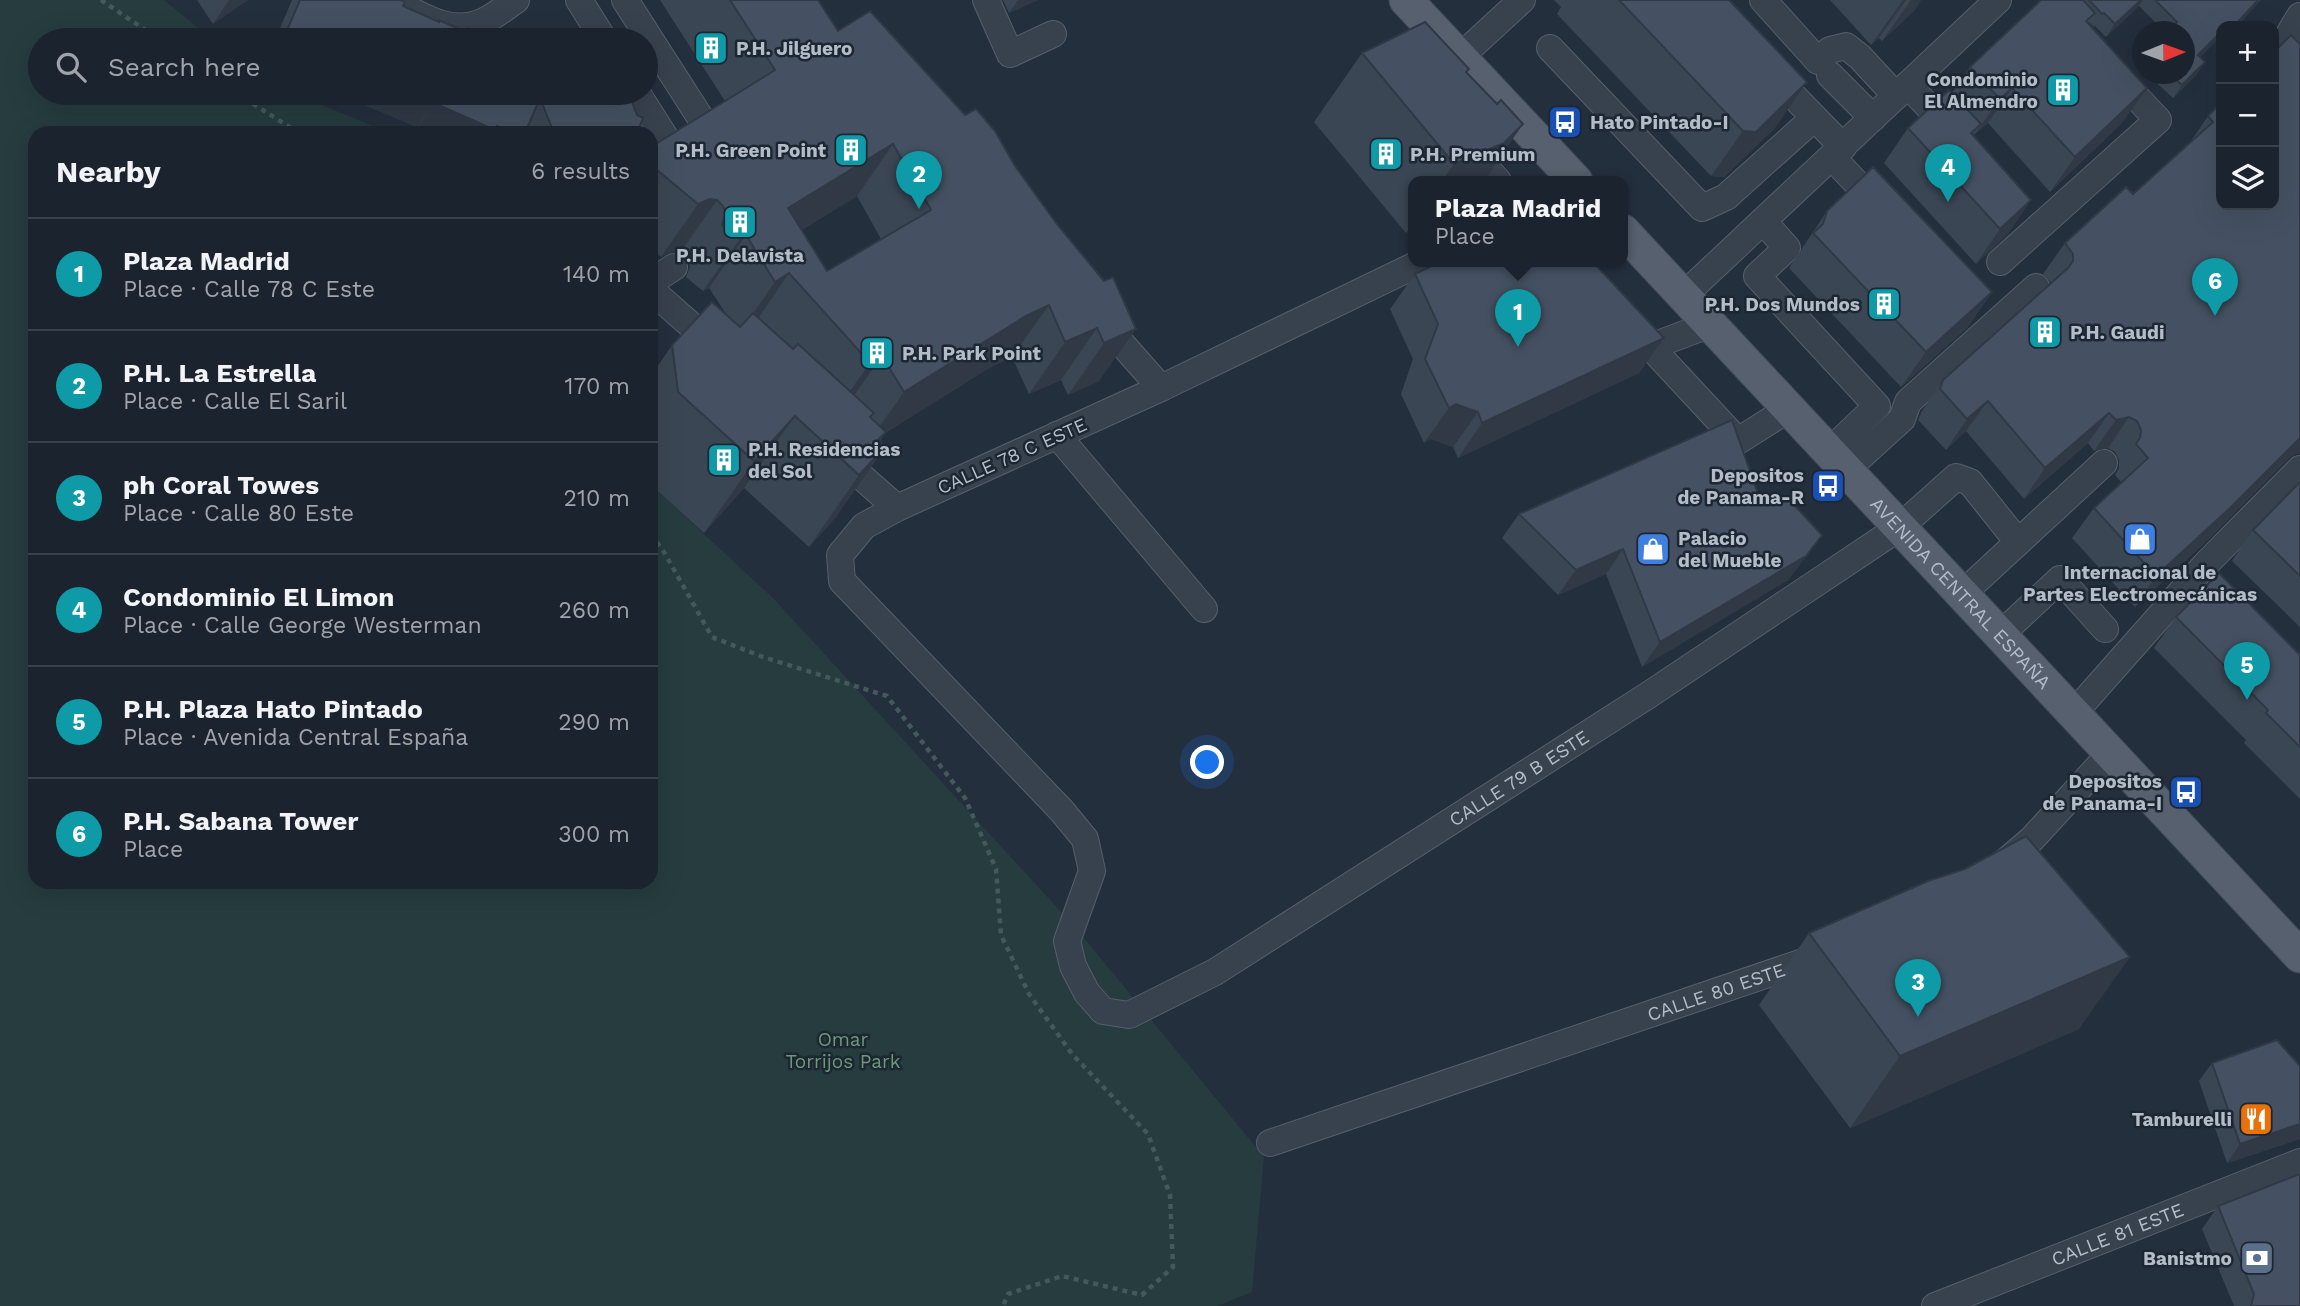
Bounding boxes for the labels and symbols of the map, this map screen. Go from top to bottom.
north arrow [2132,21,2195,84]
building icon: P.H. Jilguero [692,29,730,67]
place label: P.H. Jilguero [736,37,853,60]
place label: Condominio El Almendro [1924,68,2038,113]
building icon: Condominio El Almendro [2044,71,2082,109]
bus stop icon: Hato Pintado-I [1546,103,1584,141]
place label: Hato Pintado-I [1590,111,1729,134]
building icon: P.H. Green Point [832,131,870,169]
building icon: P.H. Premium [1367,135,1405,173]
place label: P.H. Green Point [675,139,827,162]
place label: P.H. Premium [1410,143,1535,166]
pin: 4 [1925,144,1971,202]
pin: 2 [896,151,942,209]
building icon: P.H. Delavista [721,203,759,241]
place label: P.H. Delavista [676,244,804,267]
pin: 6 [2192,258,2238,316]
building icon: P.H. Dos Mundos [1865,285,1903,323]
pin: 1 [1495,289,1541,347]
place label: P.H. Dos Mundos [1705,293,1860,316]
building icon: P.H. Gaudi [2026,313,2064,351]
place label: P.H. Gaudi [2070,321,2164,344]
building icon: P.H. Park Point [858,334,896,372]
place label: P.H. Park Point [902,342,1041,365]
street label: CALLE 78 C ESTE [934,413,1090,499]
place label: P.H. Residencias del Sol [748,438,900,483]
building icon: P.H. Residencias del Sol [705,441,743,479]
place label: Depositos de Panama-R [1677,464,1804,509]
bus stop icon: Depositos de Panama-R [1809,467,1847,505]
street label: AVENIDA CENTRAL ESPAÑA [1866,492,2056,694]
shop icon: Internacional de Partes Electromecánicas [2121,520,2159,558]
place label: Palacio del Mueble [1678,527,1781,572]
shop icon: Palacio del Mueble [1634,530,1672,568]
place label: Internacional de Partes Electromecánicas [2023,561,2257,606]
pin: 5 [2224,642,2270,700]
street label: CALLE 79 B ESTE [1445,725,1593,831]
your location [1190,745,1224,779]
place label: Depositos de Panama-I [2042,770,2162,815]
bus stop icon: Depositos de Panama-I [2167,773,2205,811]
street label: CALLE 80 ESTE [1644,958,1788,1026]
pin: 3 [1895,959,1941,1017]
park label: Omar Torrijos Park [785,1028,901,1073]
restaurant icon: Tamburelli [2237,1100,2275,1138]
place label: Tamburelli [2132,1108,2232,1131]
street label: CALLE 81 ESTE [2048,1198,2187,1270]
bank icon: Banistmo [2238,1239,2276,1277]
place label: Banistmo [2143,1247,2232,1270]

